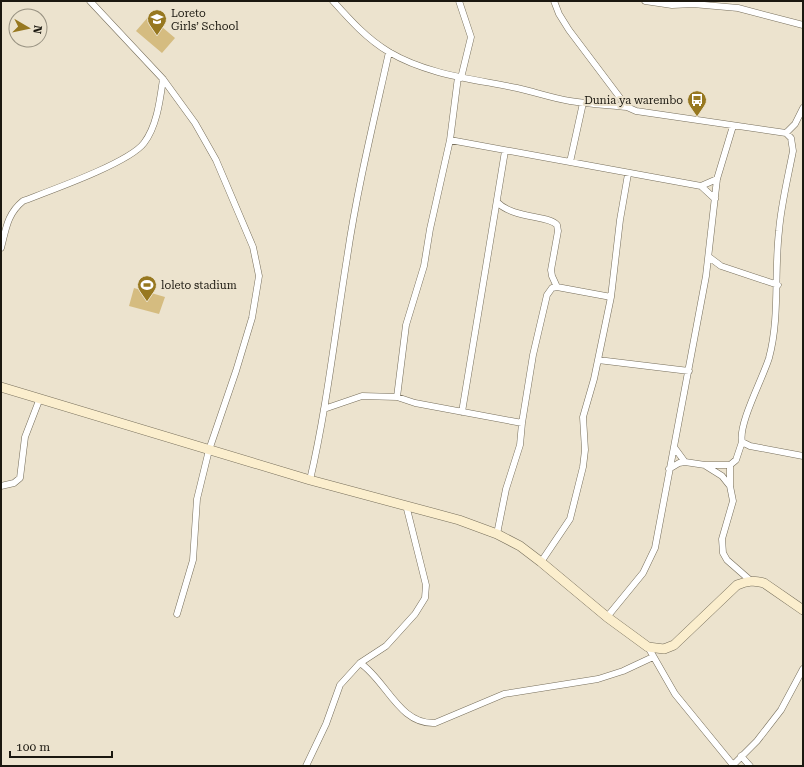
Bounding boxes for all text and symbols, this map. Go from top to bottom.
place label: Loreto Girls’ School [171,7,239,33]
north arrow [8,8,48,48]
school or university icon: Loreto Girls’ School [146,8,168,36]
text: N [30,24,44,35]
bus stop icon: Dunia ya warembo [686,89,708,117]
place label: Dunia ya warembo [584,94,683,107]
sports icon: loleto stadium [136,274,158,302]
place label: loleto stadium [161,279,237,292]
scale bar [10,733,112,759]
text: 100 m [16,740,50,754]

